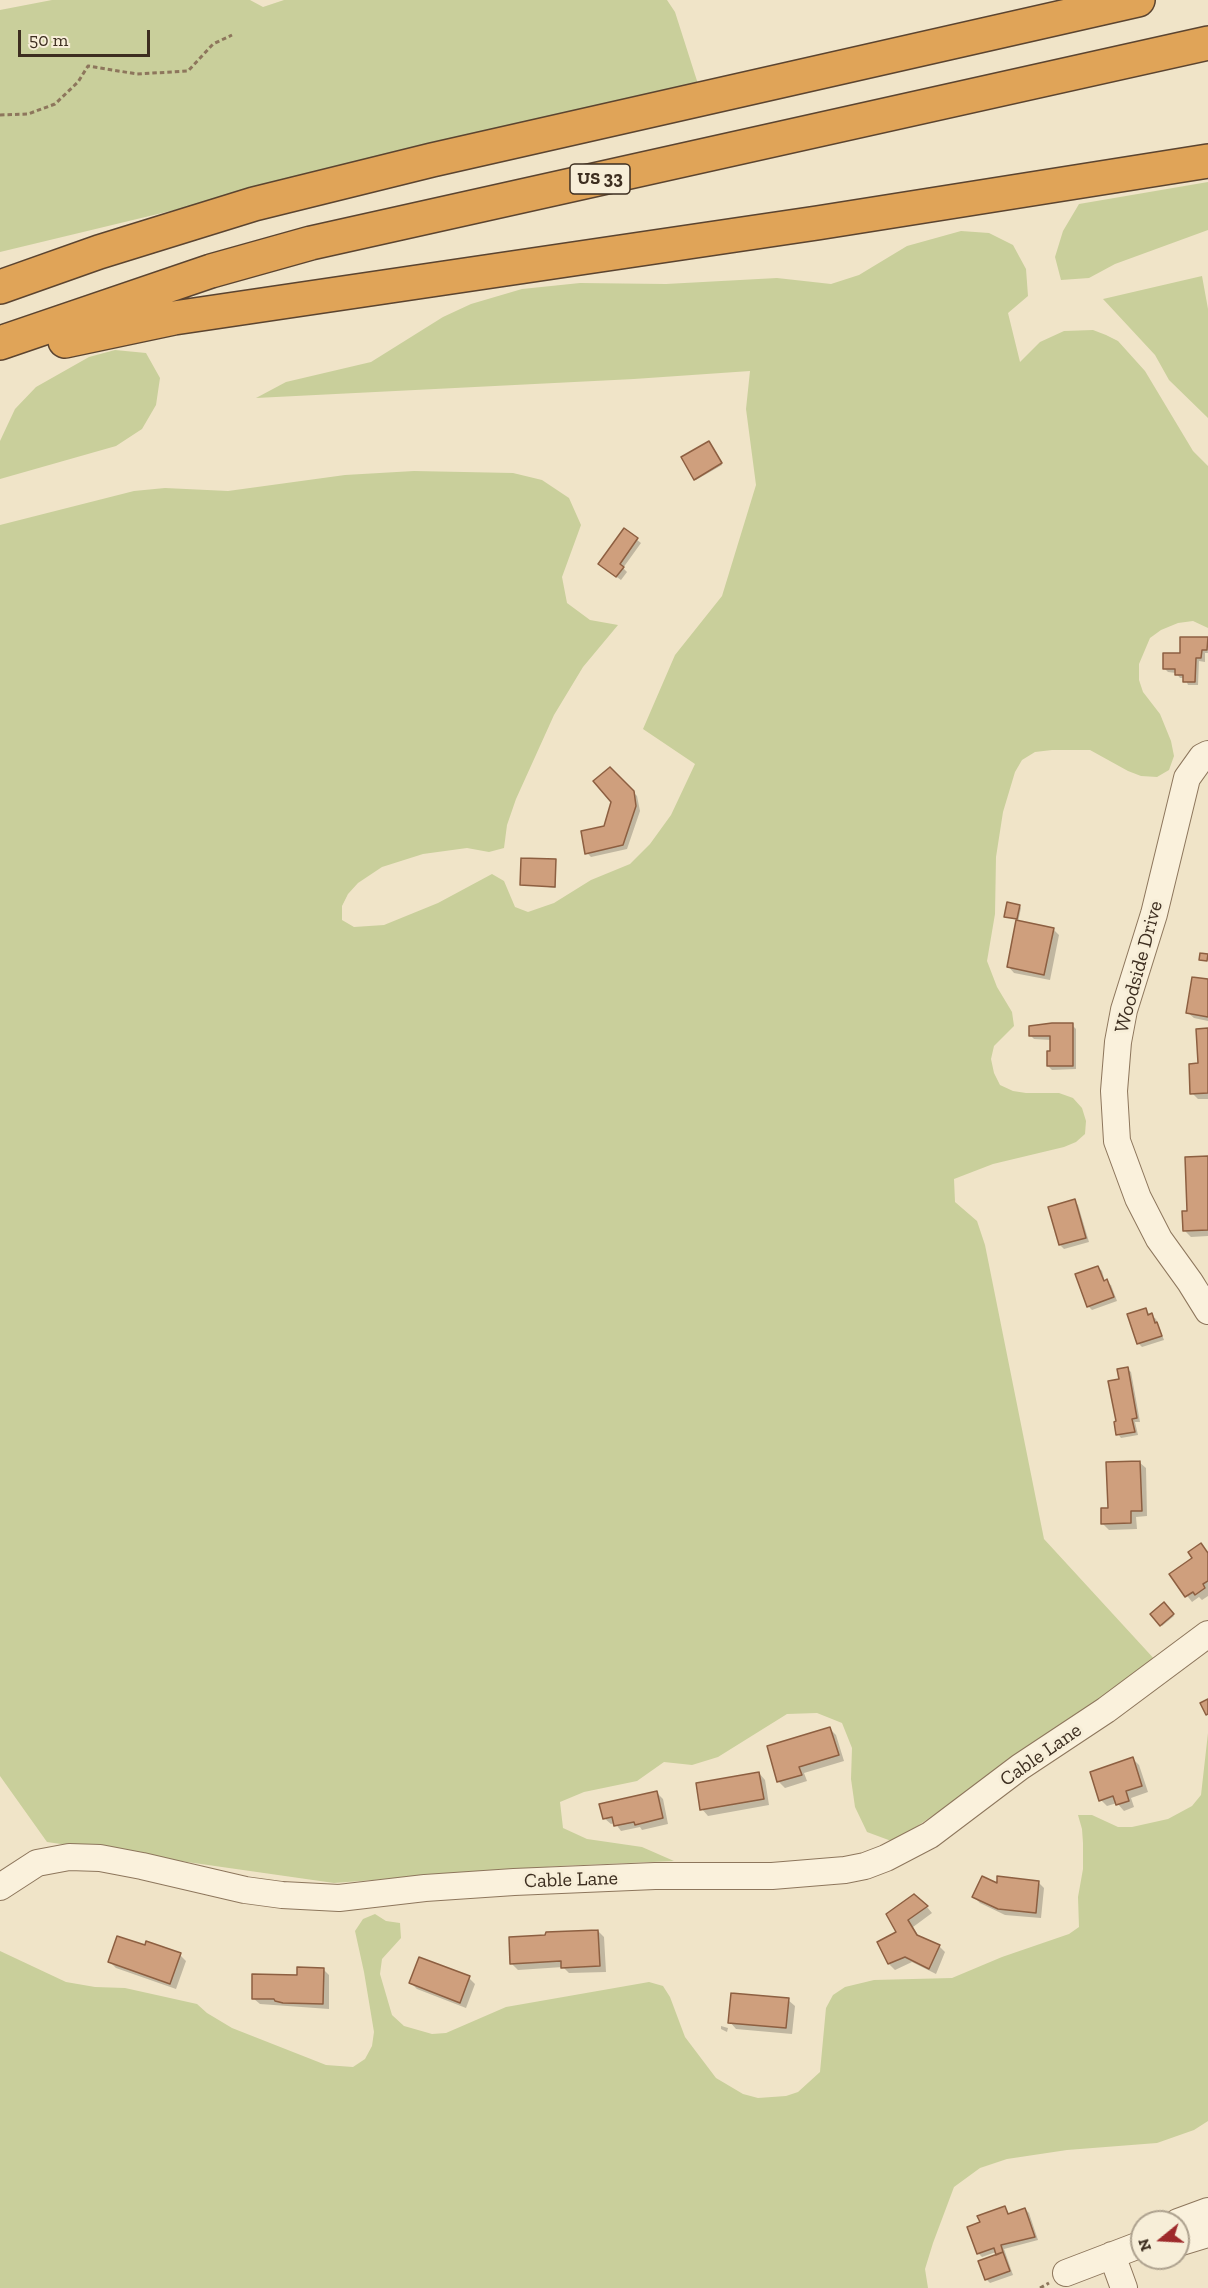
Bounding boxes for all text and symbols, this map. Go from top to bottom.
scale bar [21,18,153,56]
text: 50 m [29,29,68,51]
road number: US 33 [570,164,630,194]
street label: Woodside Drive [1110,898,1168,1036]
street label: Cable Lane [996,1718,1086,1792]
street label: Cable Lane [524,1866,618,1894]
north arrow [1130,2210,1190,2270]
text: N [1133,2236,1155,2254]

